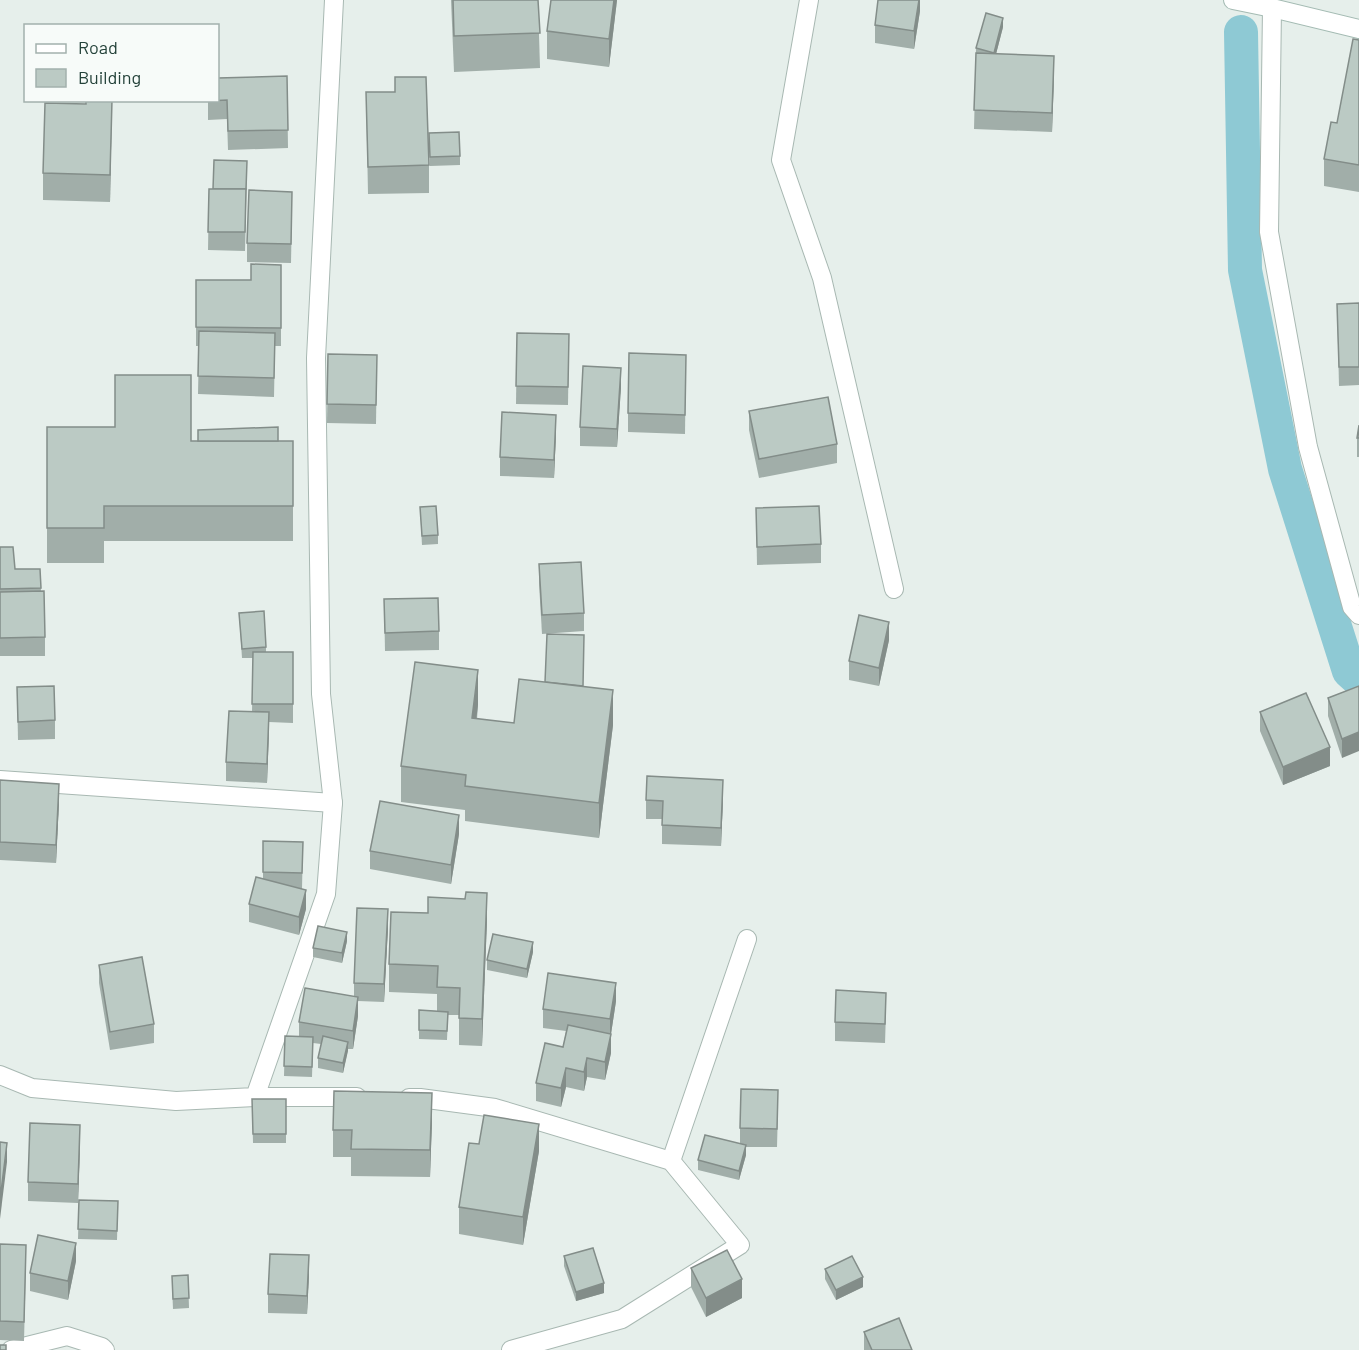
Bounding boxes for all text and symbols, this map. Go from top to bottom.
legend [24,24,219,102]
text: Road [78,36,118,58]
text: Building [78,66,141,88]

